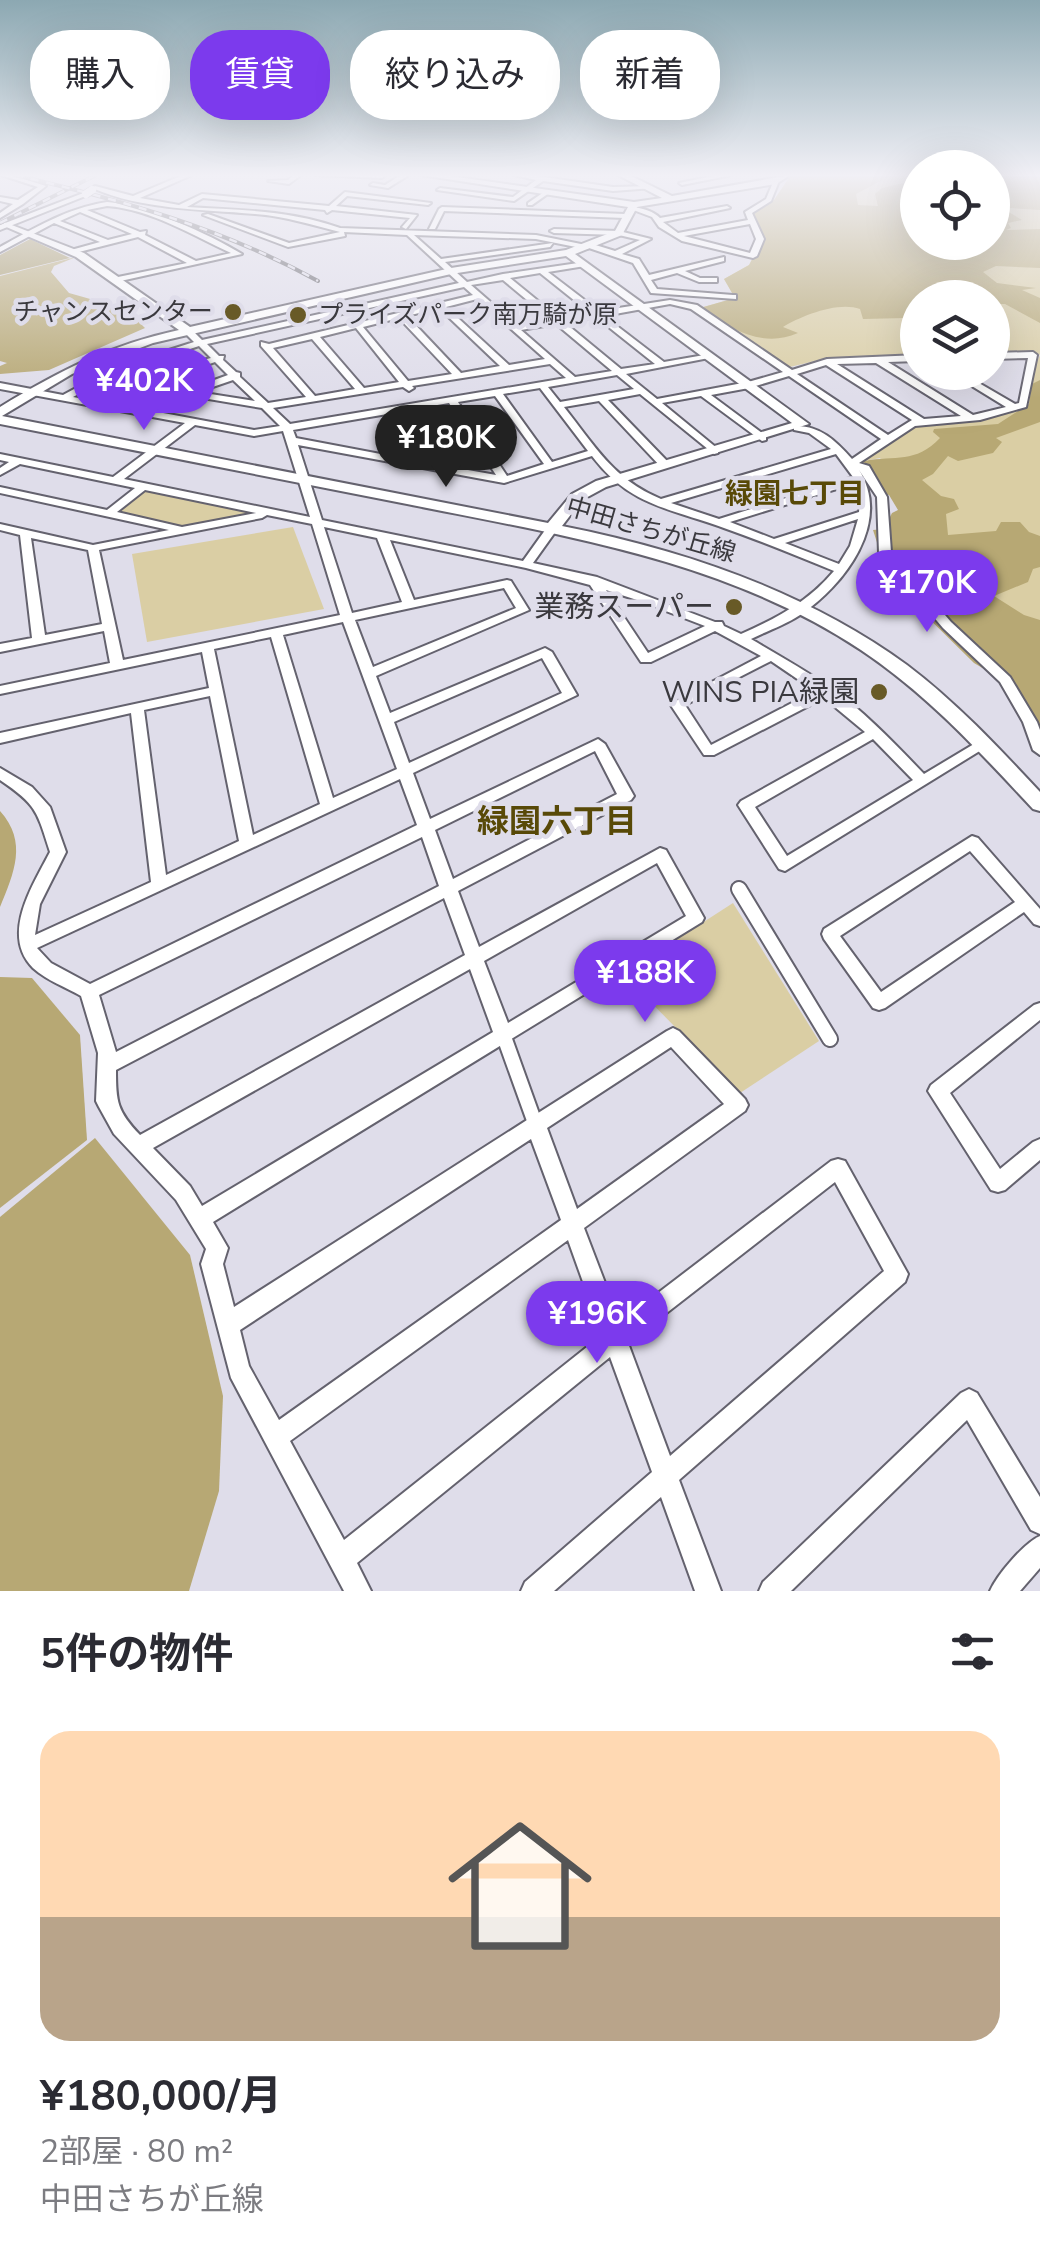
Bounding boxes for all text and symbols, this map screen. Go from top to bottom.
chip: 購入 [30,30,170,120]
chip: 賃貸 [190,30,330,120]
chip: 絞り込み [350,30,560,120]
chip: 新着 [580,30,720,120]
map controls [900,150,1010,390]
button: locate [900,150,1010,260]
button: layers [900,280,1010,390]
place label: チャンスセンター [14,295,213,329]
place label: プライズパーク南万騎が原 [318,298,617,332]
marker: チャンスセンター [222,301,244,323]
marker: プライズパーク南万騎が原 [287,304,309,326]
pin: ¥402K [74,348,214,433]
text: ¥402K [95,359,193,402]
pin: ¥180K [376,405,516,490]
text: ¥180K [397,416,495,459]
district label: 緑園七丁目 [725,475,865,513]
street label: 中田さちが丘線 [562,490,740,570]
pin: ¥170K [857,550,997,635]
text: ¥170K [878,561,976,604]
place label: 業務スーパー [534,587,714,628]
marker: 業務スーパー [723,596,745,618]
place label: WINS PIA緑園 [661,672,859,713]
marker: WINS PIA緑園 [868,681,890,703]
district label: 緑園六丁目 [477,800,637,843]
pin: ¥188K [575,940,715,1025]
text: ¥188K [596,951,694,994]
pin: ¥196K [527,1281,667,1366]
text: ¥196K [548,1292,646,1335]
icon: filters [945,1624,1000,1679]
text: 5件の物件 [40,1626,233,1683]
icon: home [430,1796,610,1976]
text: ¥180,000/月 [40,2068,282,2125]
text: 2部屋 · 80 m² [40,2130,233,2173]
text: 中田さちが丘線 [40,2178,264,2221]

